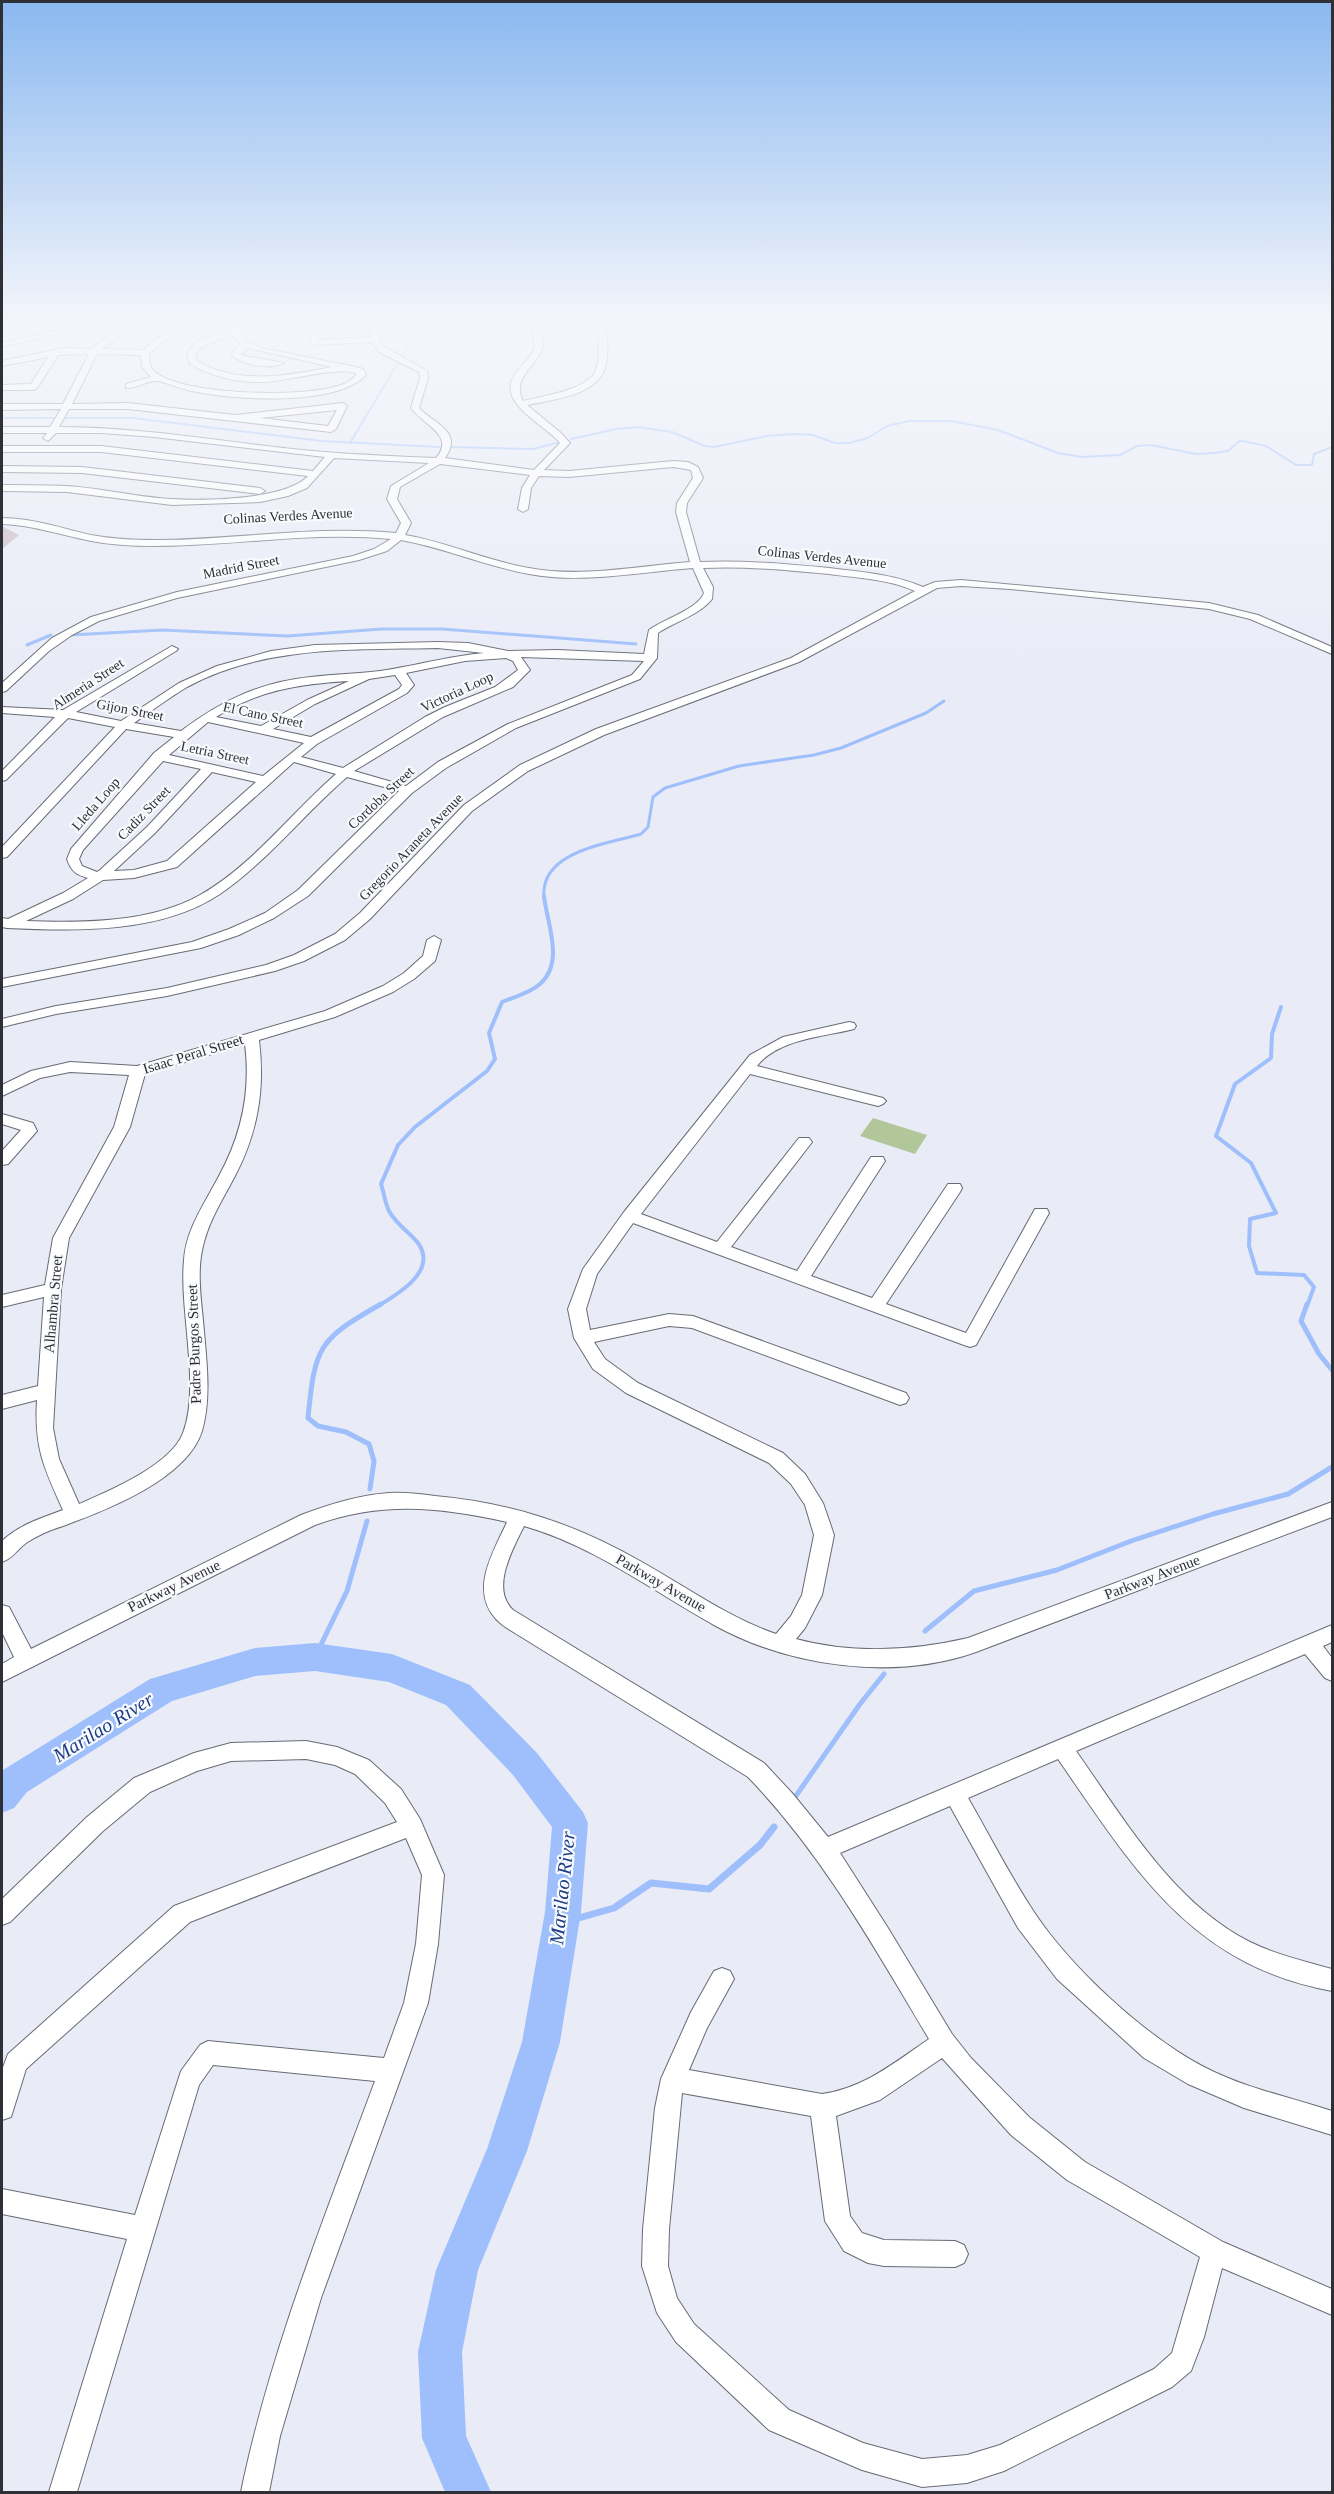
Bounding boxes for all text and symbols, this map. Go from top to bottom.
street label: Colinas Verdes Avenue [223,505,353,527]
street label: Colinas Verdes Avenue [757,543,887,571]
street label: Madrid Street [202,552,281,582]
street label: Almeria Street [50,655,127,713]
street label: Victoria Loop [418,669,496,715]
street label: Gijon Street [95,696,165,724]
street label: El Cano Street [222,699,305,731]
street label: Letria Street [179,738,251,768]
street label: Cordoba Street [345,764,417,832]
street label: Lleda Loop [69,775,123,833]
street label: Cadiz Street [115,783,173,843]
street label: Gregorio Araneta Avenue [356,790,466,904]
street label: Isaac Peral Street [141,1031,246,1077]
street label: Alhambra Street [41,1253,65,1354]
street label: Padre Burgos Street [184,1283,204,1404]
street label: Parkway Avenue [613,1551,709,1615]
street label: Parkway Avenue [1102,1551,1202,1603]
street label: Parkway Avenue [125,1557,223,1615]
water label: Marilao River [48,1687,157,1767]
water label: Marilao River [545,1830,579,1947]

